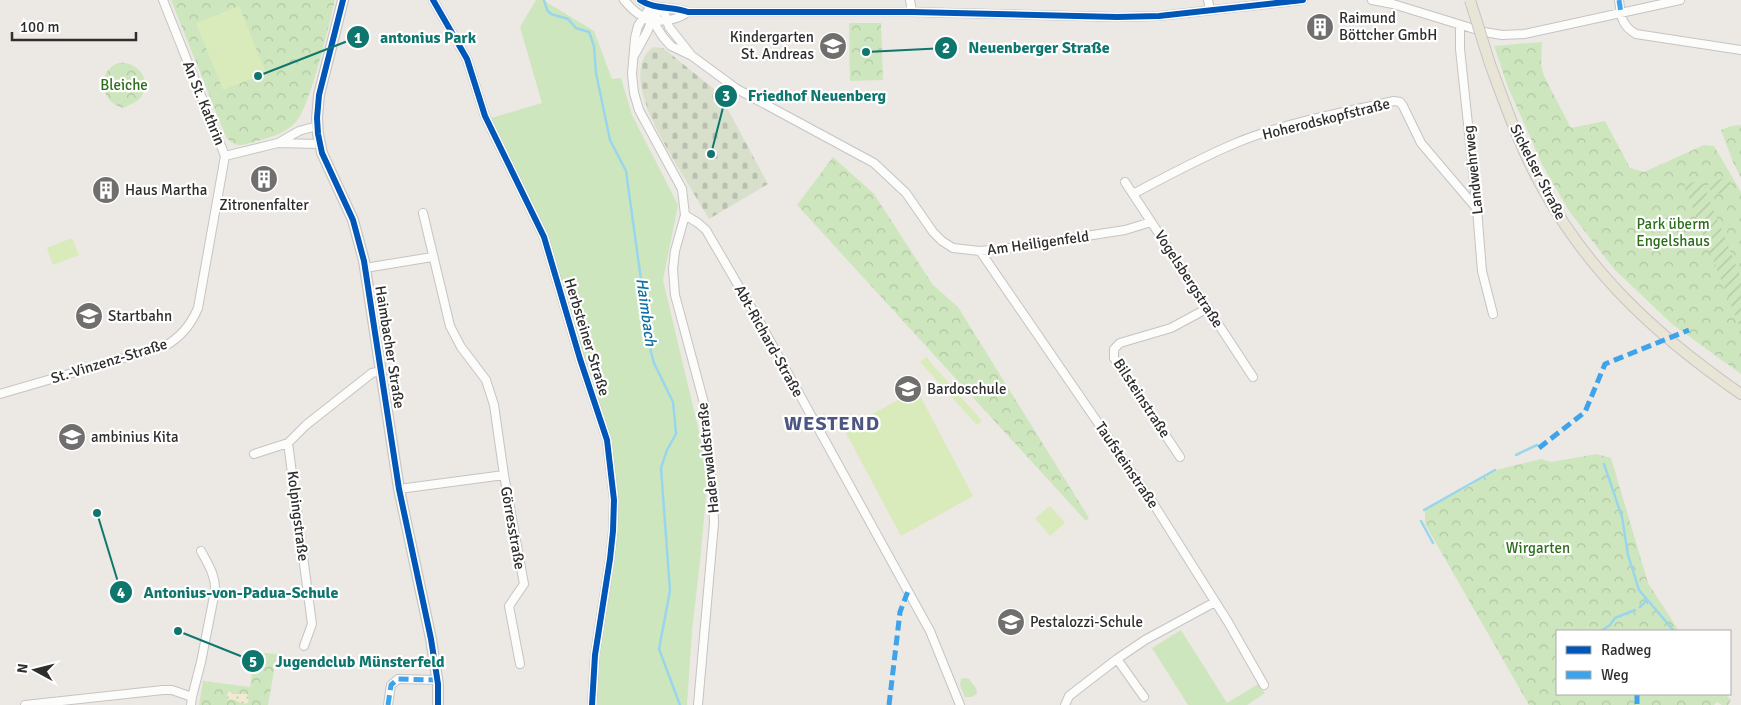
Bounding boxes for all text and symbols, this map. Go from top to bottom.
place label: Raimund Böttcher GmbH [1339,9,1437,44]
scale bar [12,10,136,42]
building icon: Raimund Böttcher GmbH [1305,12,1335,42]
text: 100 m [20,18,60,36]
callout: antonius Park [345,22,486,53]
text: antonius Park [380,28,477,48]
place label: Kindergarten St. Andreas [730,28,814,63]
text: 1 [354,29,362,47]
school or university icon: Kindergarten St. Andreas [818,31,848,61]
callout: Neuenberger Straße [933,32,1120,63]
text: Neuenberger Straße [968,38,1110,58]
text: 2 [942,39,950,57]
street label: An St. Kathrin [179,58,229,148]
park label: Bleiche [100,76,148,94]
callout: Friedhof Neuenberg [713,80,896,111]
text: Friedhof Neuenberg [748,86,887,106]
text: 3 [722,87,730,105]
street label: Hoherodskopfstraße [1260,94,1392,144]
street label: Sickelser Straße [1506,121,1570,223]
street label: Landwehrweg [1459,124,1487,216]
building icon: Zitronenfalter [249,164,279,194]
building icon: Haus Martha [91,175,121,205]
place label: Haus Martha [125,181,207,199]
place label: Zitronenfalter [219,196,309,214]
park label: Park überm Engelshaus [1636,215,1710,250]
street label: Am Heiligenfeld [986,227,1090,259]
street label: Vogelsbergstraße [1151,227,1227,331]
street label: Herbsteiner Straße [561,276,613,398]
water label: Haimbach [631,277,661,349]
street label: Abt-Richard-Straße [731,282,807,400]
street label: Haimbacher Straße [371,284,409,410]
school or university icon: Startbahn [74,301,104,331]
place label: Startbahn [108,307,172,325]
street label: St.-Vinzenz-Straße [49,335,169,387]
street label: Bilsteinstraße [1110,355,1174,441]
school or university icon: Bardoschule [893,374,923,404]
place label: Bardoschule [927,380,1007,398]
street label: Haderwaldstraße [693,402,723,514]
district label: WESTEND [784,411,880,436]
street label: Taufsteinstraße [1091,418,1163,512]
school or university icon: ambinius Kita [57,422,87,452]
place label: ambinius Kita [91,428,179,446]
street label: Kolpingstraße [284,470,312,562]
street label: Görresstraße [497,485,529,571]
park label: Wirgarten [1506,539,1570,557]
callout: Antonius-von-Padua-Schule [108,577,348,608]
text: Antonius-von-Padua-Schule [144,583,338,603]
text: 4 [117,584,125,602]
school or university icon: Pestalozzi-Schule [996,607,1026,637]
place label: Pestalozzi-Schule [1030,613,1143,631]
legend [1556,630,1731,695]
text: Radweg [1601,641,1652,659]
north arrow [10,645,60,695]
callout: Jugendclub Münsterfeld [240,646,455,677]
text: Jugendclub Münsterfeld [275,652,445,672]
text: 5 [249,653,257,671]
text: N [14,663,32,674]
text: Weg [1601,666,1629,684]

